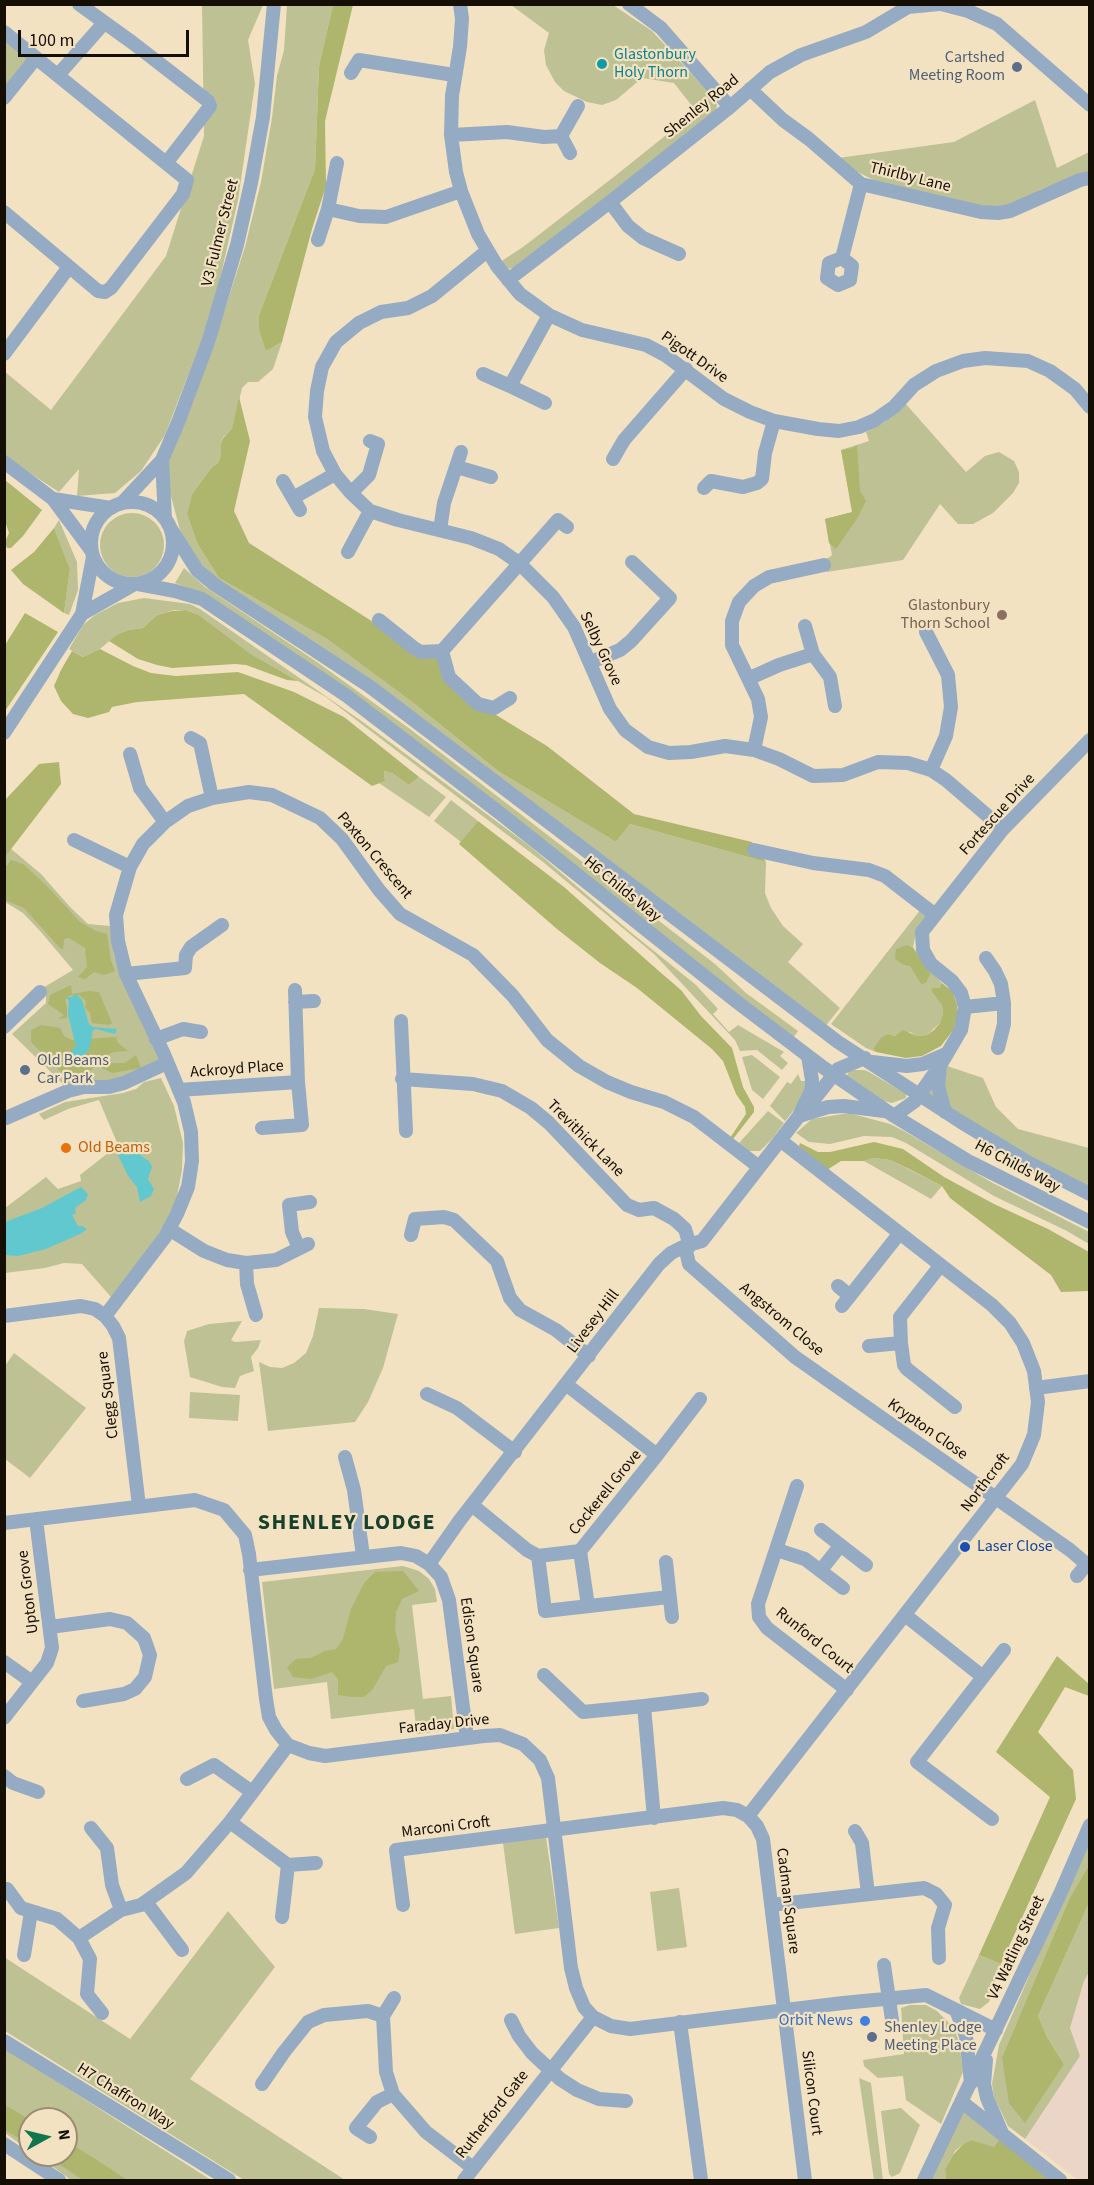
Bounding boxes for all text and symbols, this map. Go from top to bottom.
scale bar [21,18,192,56]
text: 100 m [29,28,74,53]
place label: Glastonbury Holy Thorn [614,45,696,83]
place label: Cartshed Meeting Room [909,48,1005,86]
marker: Glastonbury Holy Thorn [595,57,609,71]
marker: Cartshed Meeting Room [1010,60,1024,74]
street label: Shenley Road [661,71,743,143]
street label: Thirlby Lane [867,159,953,197]
street label: V3 Fulmer Street [198,177,244,289]
street label: Pigott Drive [657,328,731,388]
place label: Glastonbury Thorn School [901,596,990,634]
marker: Glastonbury Thorn School [995,608,1009,622]
street label: Selby Grove [575,609,625,689]
street label: Fortescue Drive [956,770,1040,860]
street label: Paxton Crescent [332,809,416,903]
street label: H6 Childs Way [579,853,665,927]
place label: Old Beams Car Park [37,1051,109,1089]
street label: Ackroyd Place [190,1057,284,1083]
marker: Old Beams Car Park [18,1063,32,1077]
street label: Trevithick Lane [542,1096,628,1182]
street label: H6 Childs Way [971,1136,1063,1198]
place label: Old Beams [78,1138,150,1158]
marker: Old Beams [59,1141,73,1155]
street label: Angstrom Close [735,1279,827,1361]
street label: Livesey Hill [564,1286,624,1358]
street label: Clegg Square [94,1350,124,1440]
street label: Krypton Close [883,1395,971,1465]
street label: Cockerell Grove [566,1446,646,1540]
street label: Northcroft [957,1449,1015,1517]
district label: SHENLEY LODGE [258,1511,436,1537]
place label: Laser Close [977,1537,1053,1557]
marker: Laser Close [958,1540,972,1554]
street label: Upton Grove [14,1549,44,1635]
street label: Edison Square [455,1596,487,1694]
street label: Runford Court [771,1604,857,1678]
street label: Faraday Drive [398,1711,490,1739]
street label: Marconi Croft [401,1813,491,1843]
street label: Cadman Square [771,1847,803,1955]
street label: V4 Watling Street [984,1893,1050,2003]
place label: Orbit News [779,2011,853,2031]
marker: Orbit News [858,2014,872,2028]
place label: Shenley Lodge Meeting Place [884,2018,982,2056]
marker: Shenley Lodge Meeting Place [865,2030,879,2044]
street label: Silicon Court [796,2049,826,2137]
street label: H7 Chaffron Way [73,2060,177,2134]
street label: Rutherford Gate [453,2067,533,2163]
north arrow [18,2107,78,2167]
text: N [52,2128,75,2142]

